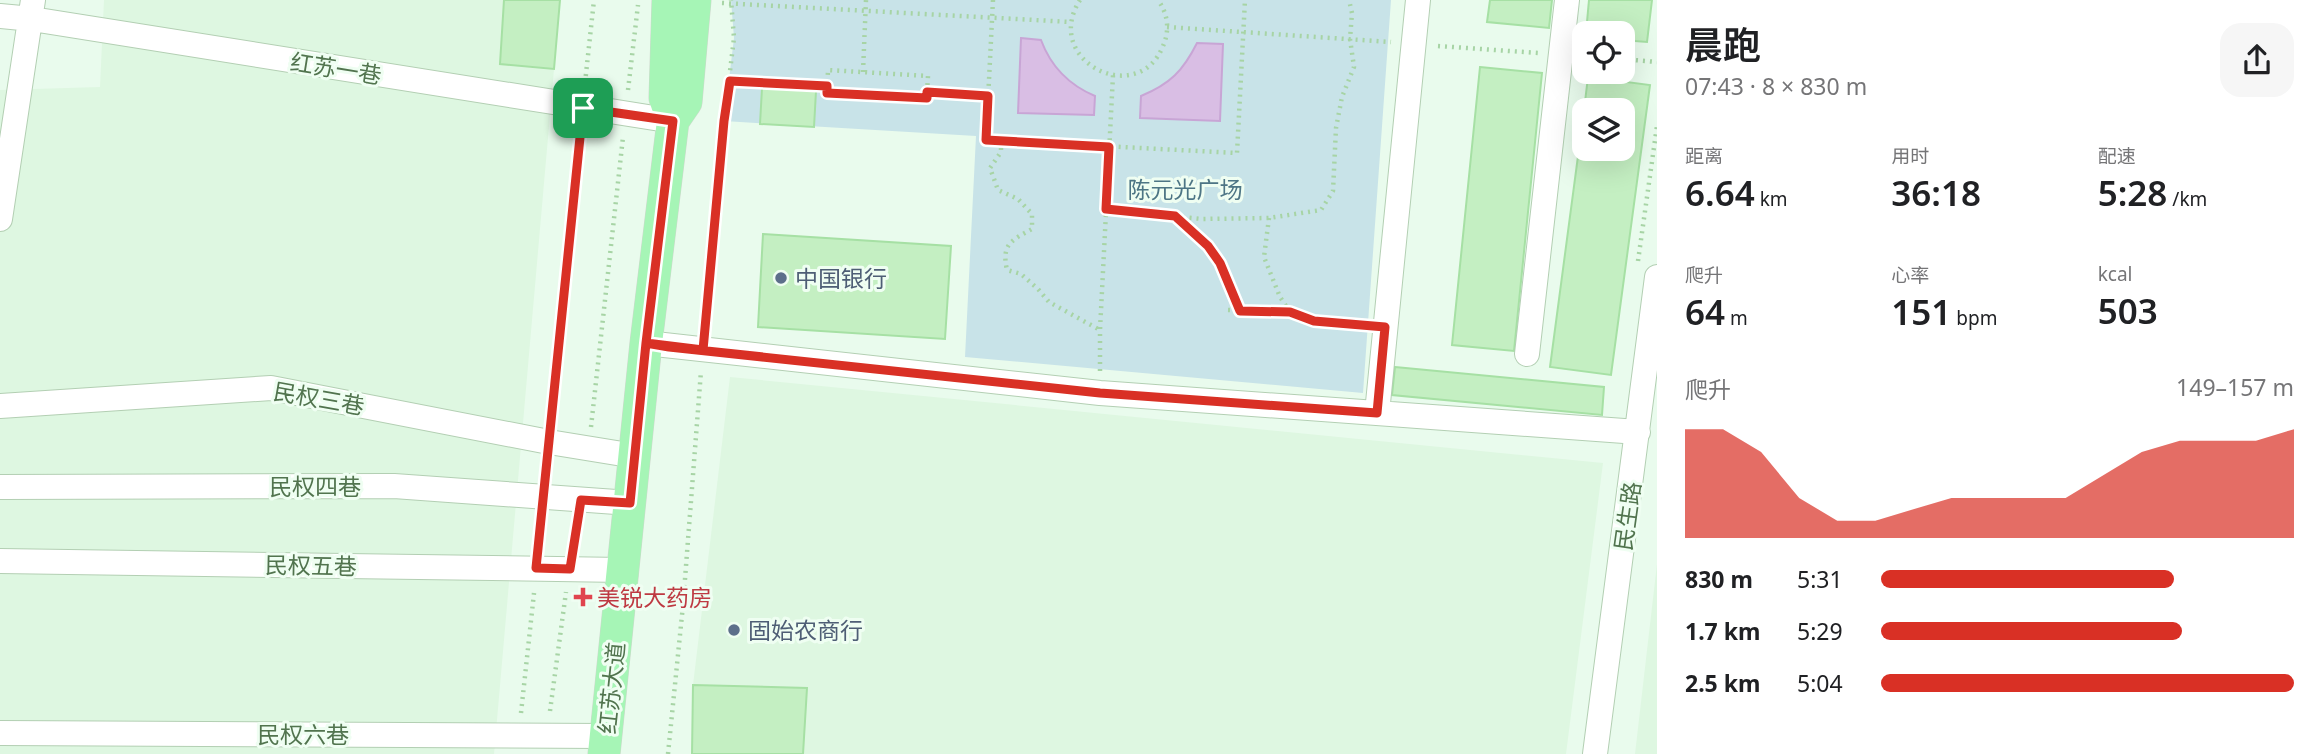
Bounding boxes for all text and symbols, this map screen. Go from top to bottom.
text: 晨跑 [1685,18,1761,70]
map controls [1572,21,1635,161]
button: locate [1572,21,1635,84]
button: share [2220,23,2294,97]
street label: 红苏一巷 [288,45,384,91]
text: 07:43 · 8 × 830 m [1685,70,1867,102]
pin [553,78,613,138]
icon: arrive [564,89,602,127]
button: layers [1572,98,1635,161]
text: 距离 [1685,143,1723,169]
text: 用时 [1891,143,1929,169]
text: 配速 [2098,143,2136,169]
text: 6.64 [1685,169,1755,216]
text: 36:18 [1891,169,1981,216]
text: 5:28 [2098,169,2167,216]
park label: 陈元光广场 [1128,173,1243,205]
text: km [1755,186,1788,212]
text: /km [2167,186,2207,212]
text: kcal [2098,261,2132,287]
place label: 中国银行 [795,262,887,294]
text: 爬升 [1685,262,1723,288]
text: 心率 [1891,262,1929,288]
marker: 中国银行 [773,270,789,286]
text: 503 [2098,287,2158,334]
text: 64 [1685,288,1725,335]
text: 151 [1891,288,1951,335]
text: m [1725,305,1748,331]
text: bpm [1951,305,1997,331]
text: 149–157 m [2176,371,2294,403]
text: 爬升 [1685,373,1731,405]
street label: 民权三巷 [271,374,367,422]
street label: 民权四巷 [269,470,361,502]
street label: 民生路 [1606,480,1648,552]
street label: 民权五巷 [265,548,357,582]
text: 830 m [1685,563,1753,595]
text: 5:31 [1797,563,1843,595]
place label: 美锐大药房 [597,581,712,613]
marker: 美锐大药房 [575,589,591,605]
place label: 固始农商行 [748,614,863,646]
text: 1.7 km [1685,615,1760,647]
text: 5:29 [1797,615,1843,647]
marker: 固始农商行 [726,622,742,638]
street label: 红苏大道 [590,641,632,735]
text: 2.5 km [1685,667,1760,699]
text: 5:04 [1797,667,1843,699]
street label: 民权六巷 [257,718,349,750]

